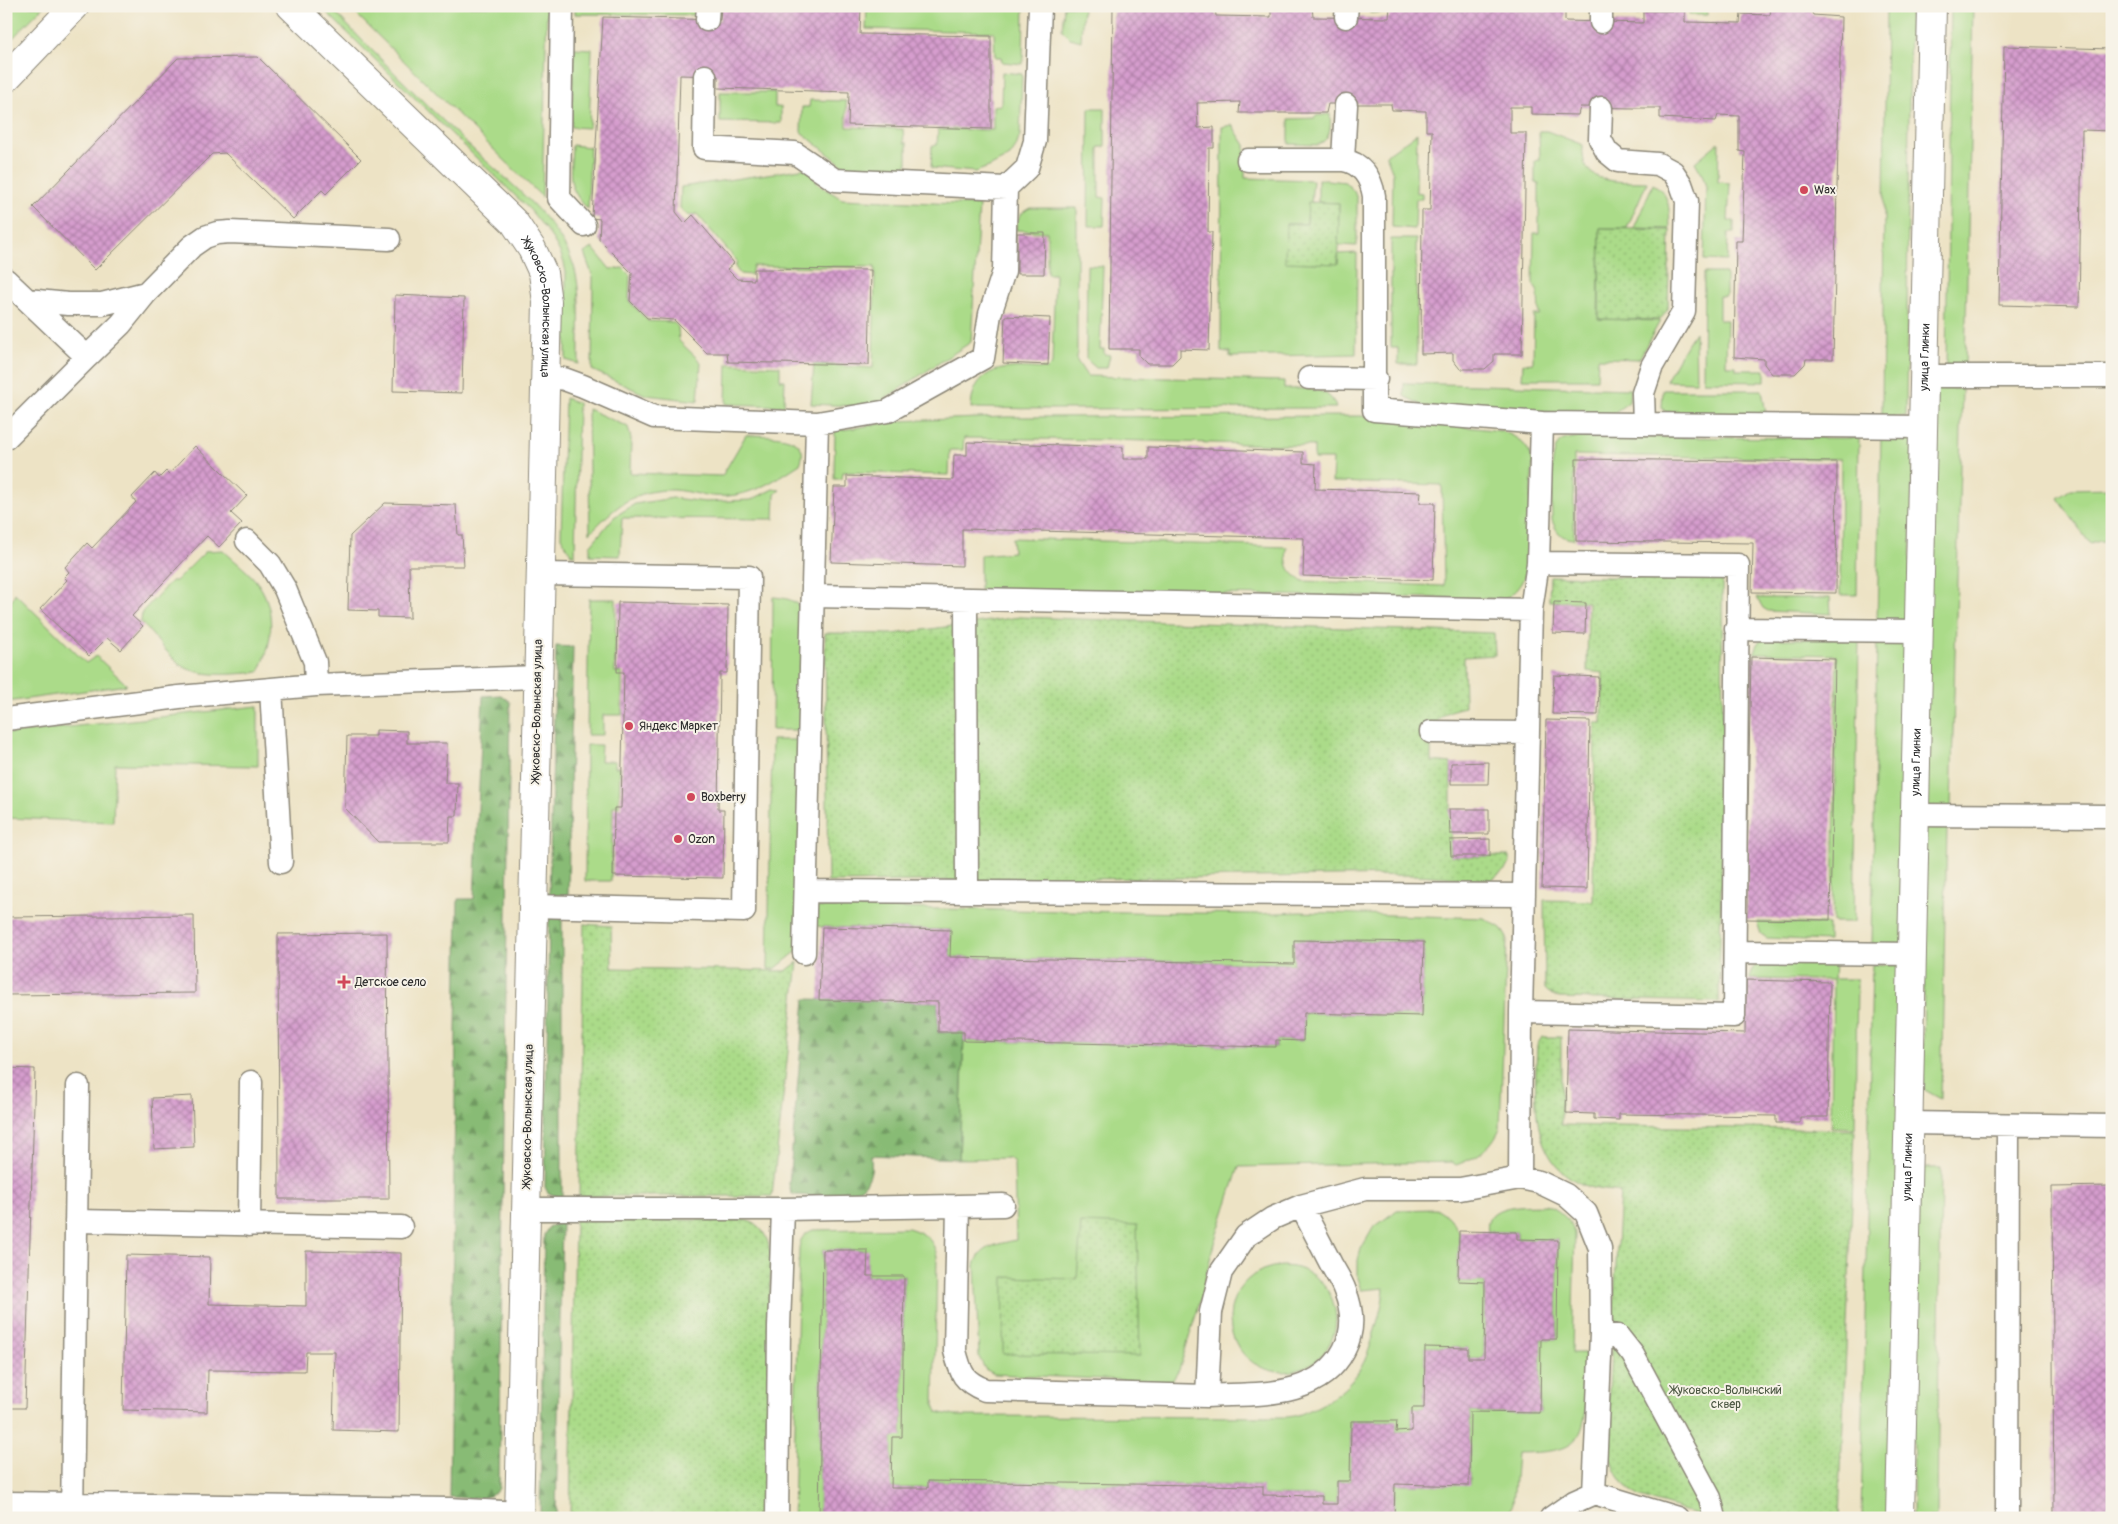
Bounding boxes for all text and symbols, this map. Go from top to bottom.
place label: Wax [1814,183,1836,198]
marker: Wax [1798,184,1810,196]
street label: Жуковско-Волынская улица [517,232,555,378]
street label: улица Глинки [1916,323,1933,392]
street label: Жуковско-Волынская улица [528,638,546,785]
place label: Яндекс Маркет [639,719,718,734]
marker: Яндекс Маркет [623,720,635,732]
street label: улица Глинки [1908,728,1924,797]
place label: Boxberry [701,790,746,805]
marker: Boxberry [685,791,697,803]
place label: Ozon [688,832,715,847]
marker: Ozon [672,833,684,845]
marker: Детское село [337,975,351,989]
place label: Детское село [354,975,427,990]
street label: Жуковско-Волынская улица [519,1043,537,1190]
street label: улица Глинки [1899,1133,1916,1202]
park label: Жуковско-Волынский сквер [1668,1383,1782,1412]

